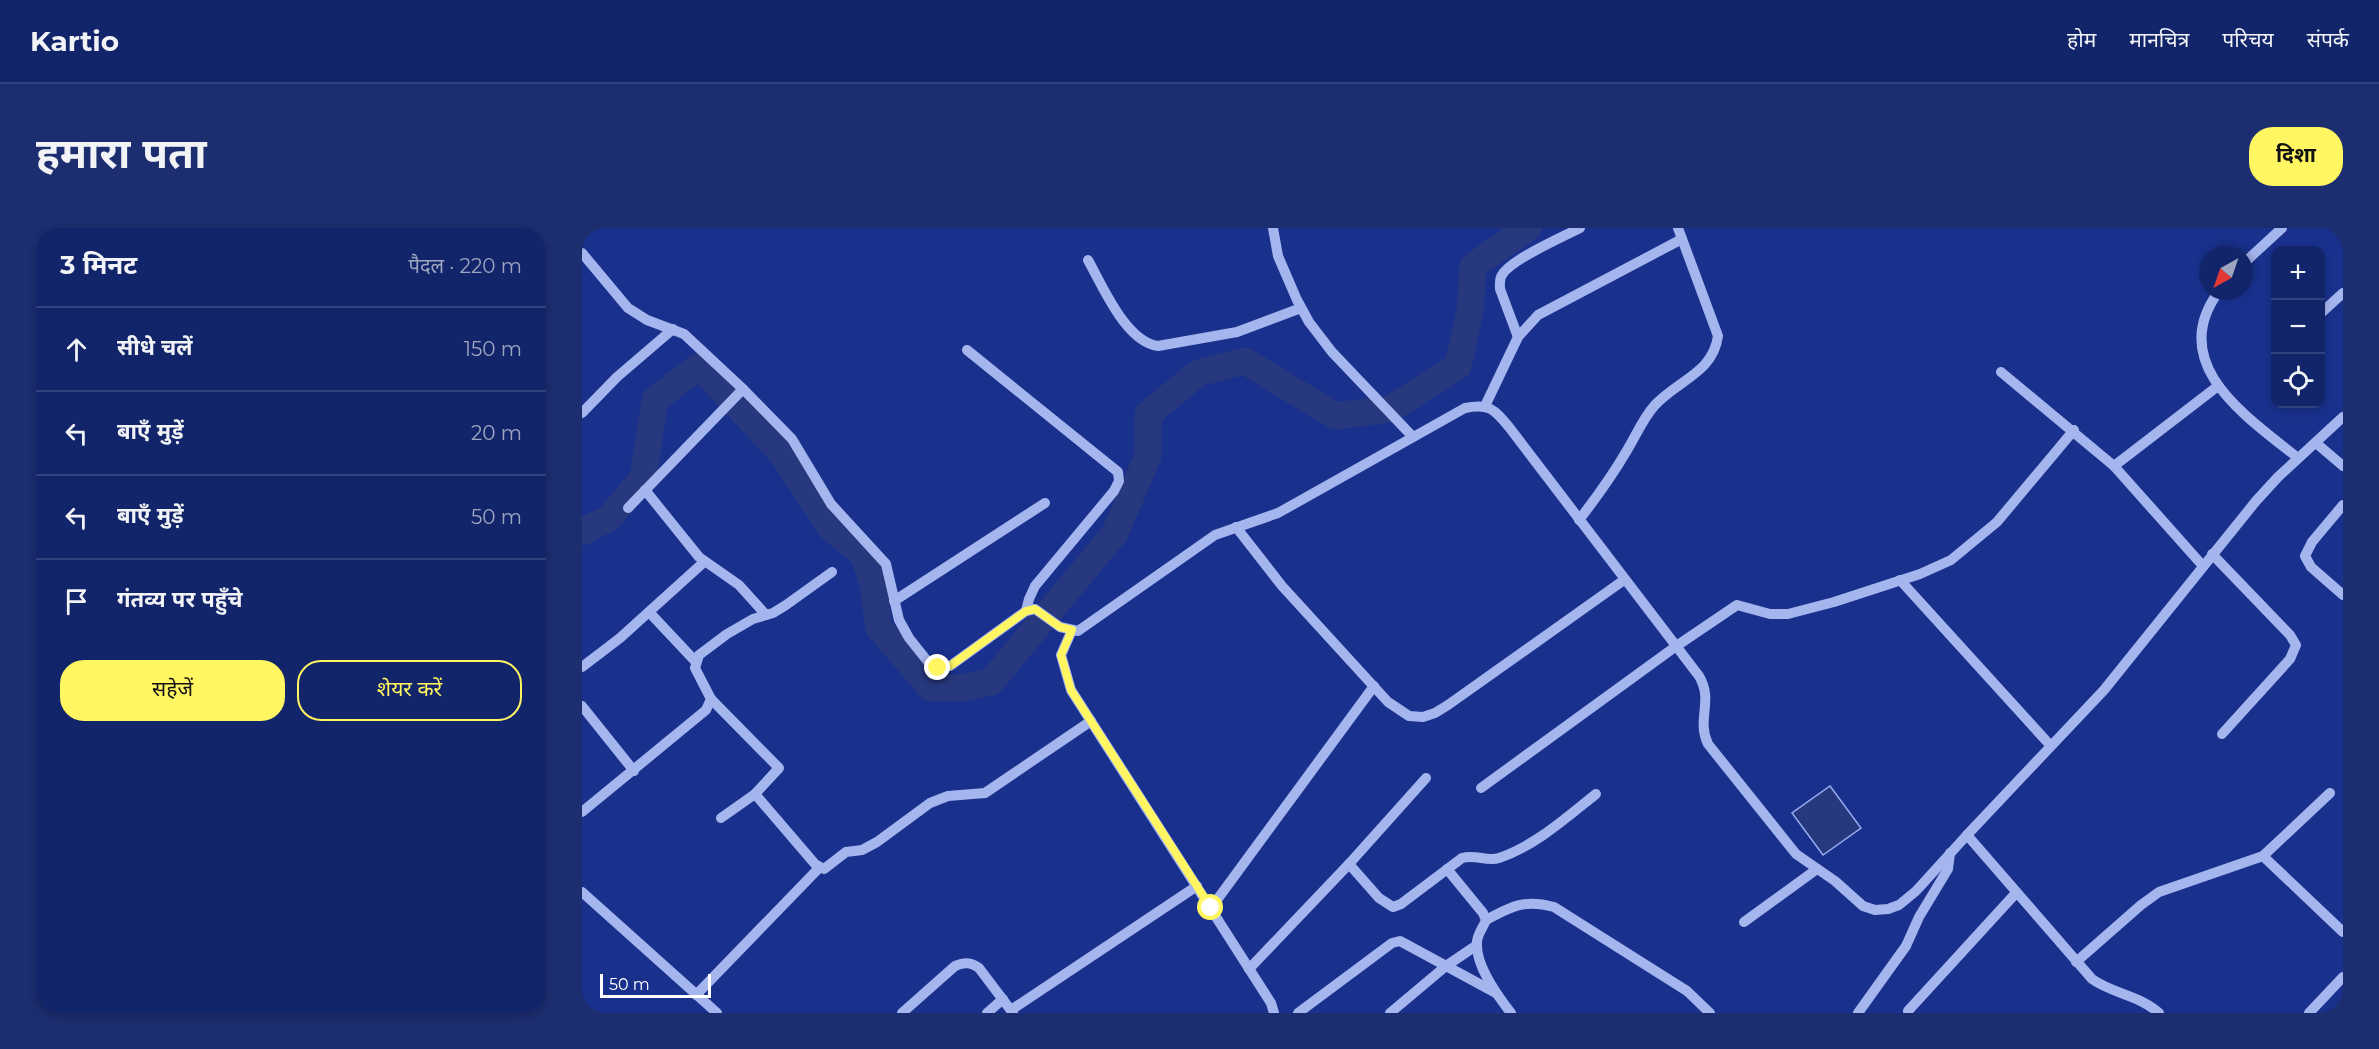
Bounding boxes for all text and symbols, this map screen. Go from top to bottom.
text: Kartio [30,24,119,58]
text: होम [2067,27,2096,52]
text: मानचित्र [2129,27,2189,52]
text: परिचय [2222,27,2274,52]
text: संपर्क [2307,27,2349,52]
text: हमारा पता [36,127,206,179]
button: दिशा [2249,127,2343,186]
north arrow [2199,246,2253,300]
map controls [2271,246,2325,408]
button: + [2271,246,2325,300]
text: 3 मिनट [60,249,137,281]
text: पैदल · 220 m [409,254,522,278]
button: − [2271,300,2325,354]
icon: ahead [60,333,93,366]
text: सीधे चलें [117,334,193,361]
text: 150 m [464,337,522,361]
button: locate [2271,354,2325,408]
icon: left [60,417,93,450]
text: बाएँ मुड़ें [117,418,184,445]
text: 20 m [471,421,522,445]
icon: left [60,501,93,534]
text: बाएँ मुड़ें [117,502,184,529]
text: 50 m [471,505,522,529]
icon: arrive [60,585,93,618]
text: गंतव्य पर पहुँचे [117,586,243,613]
route end [924,654,950,680]
button: सहेजें [60,660,285,721]
button: शेयर करें [297,660,522,721]
route start [1197,894,1223,920]
scale bar [600,971,711,998]
text: 50 m [609,975,650,994]

